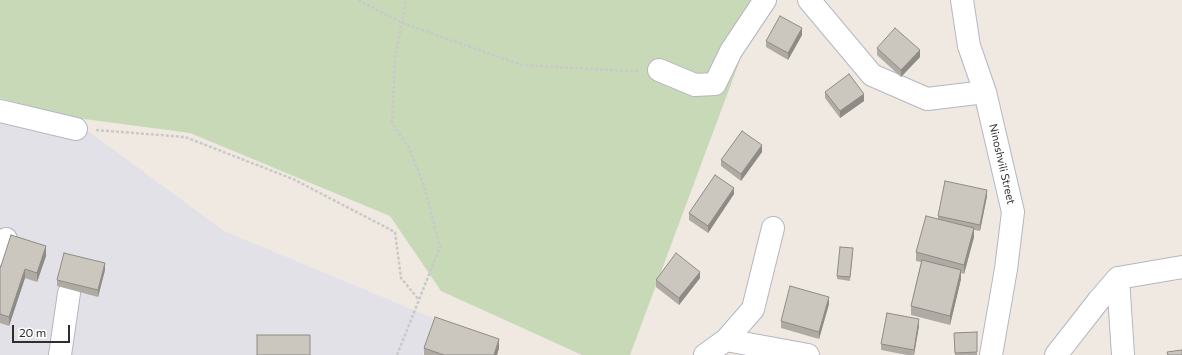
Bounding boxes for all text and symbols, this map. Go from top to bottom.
street label: Ninoshvili Street [986,122,1018,206]
scale bar [14,317,72,343]
text: 20 m [19,325,46,339]

